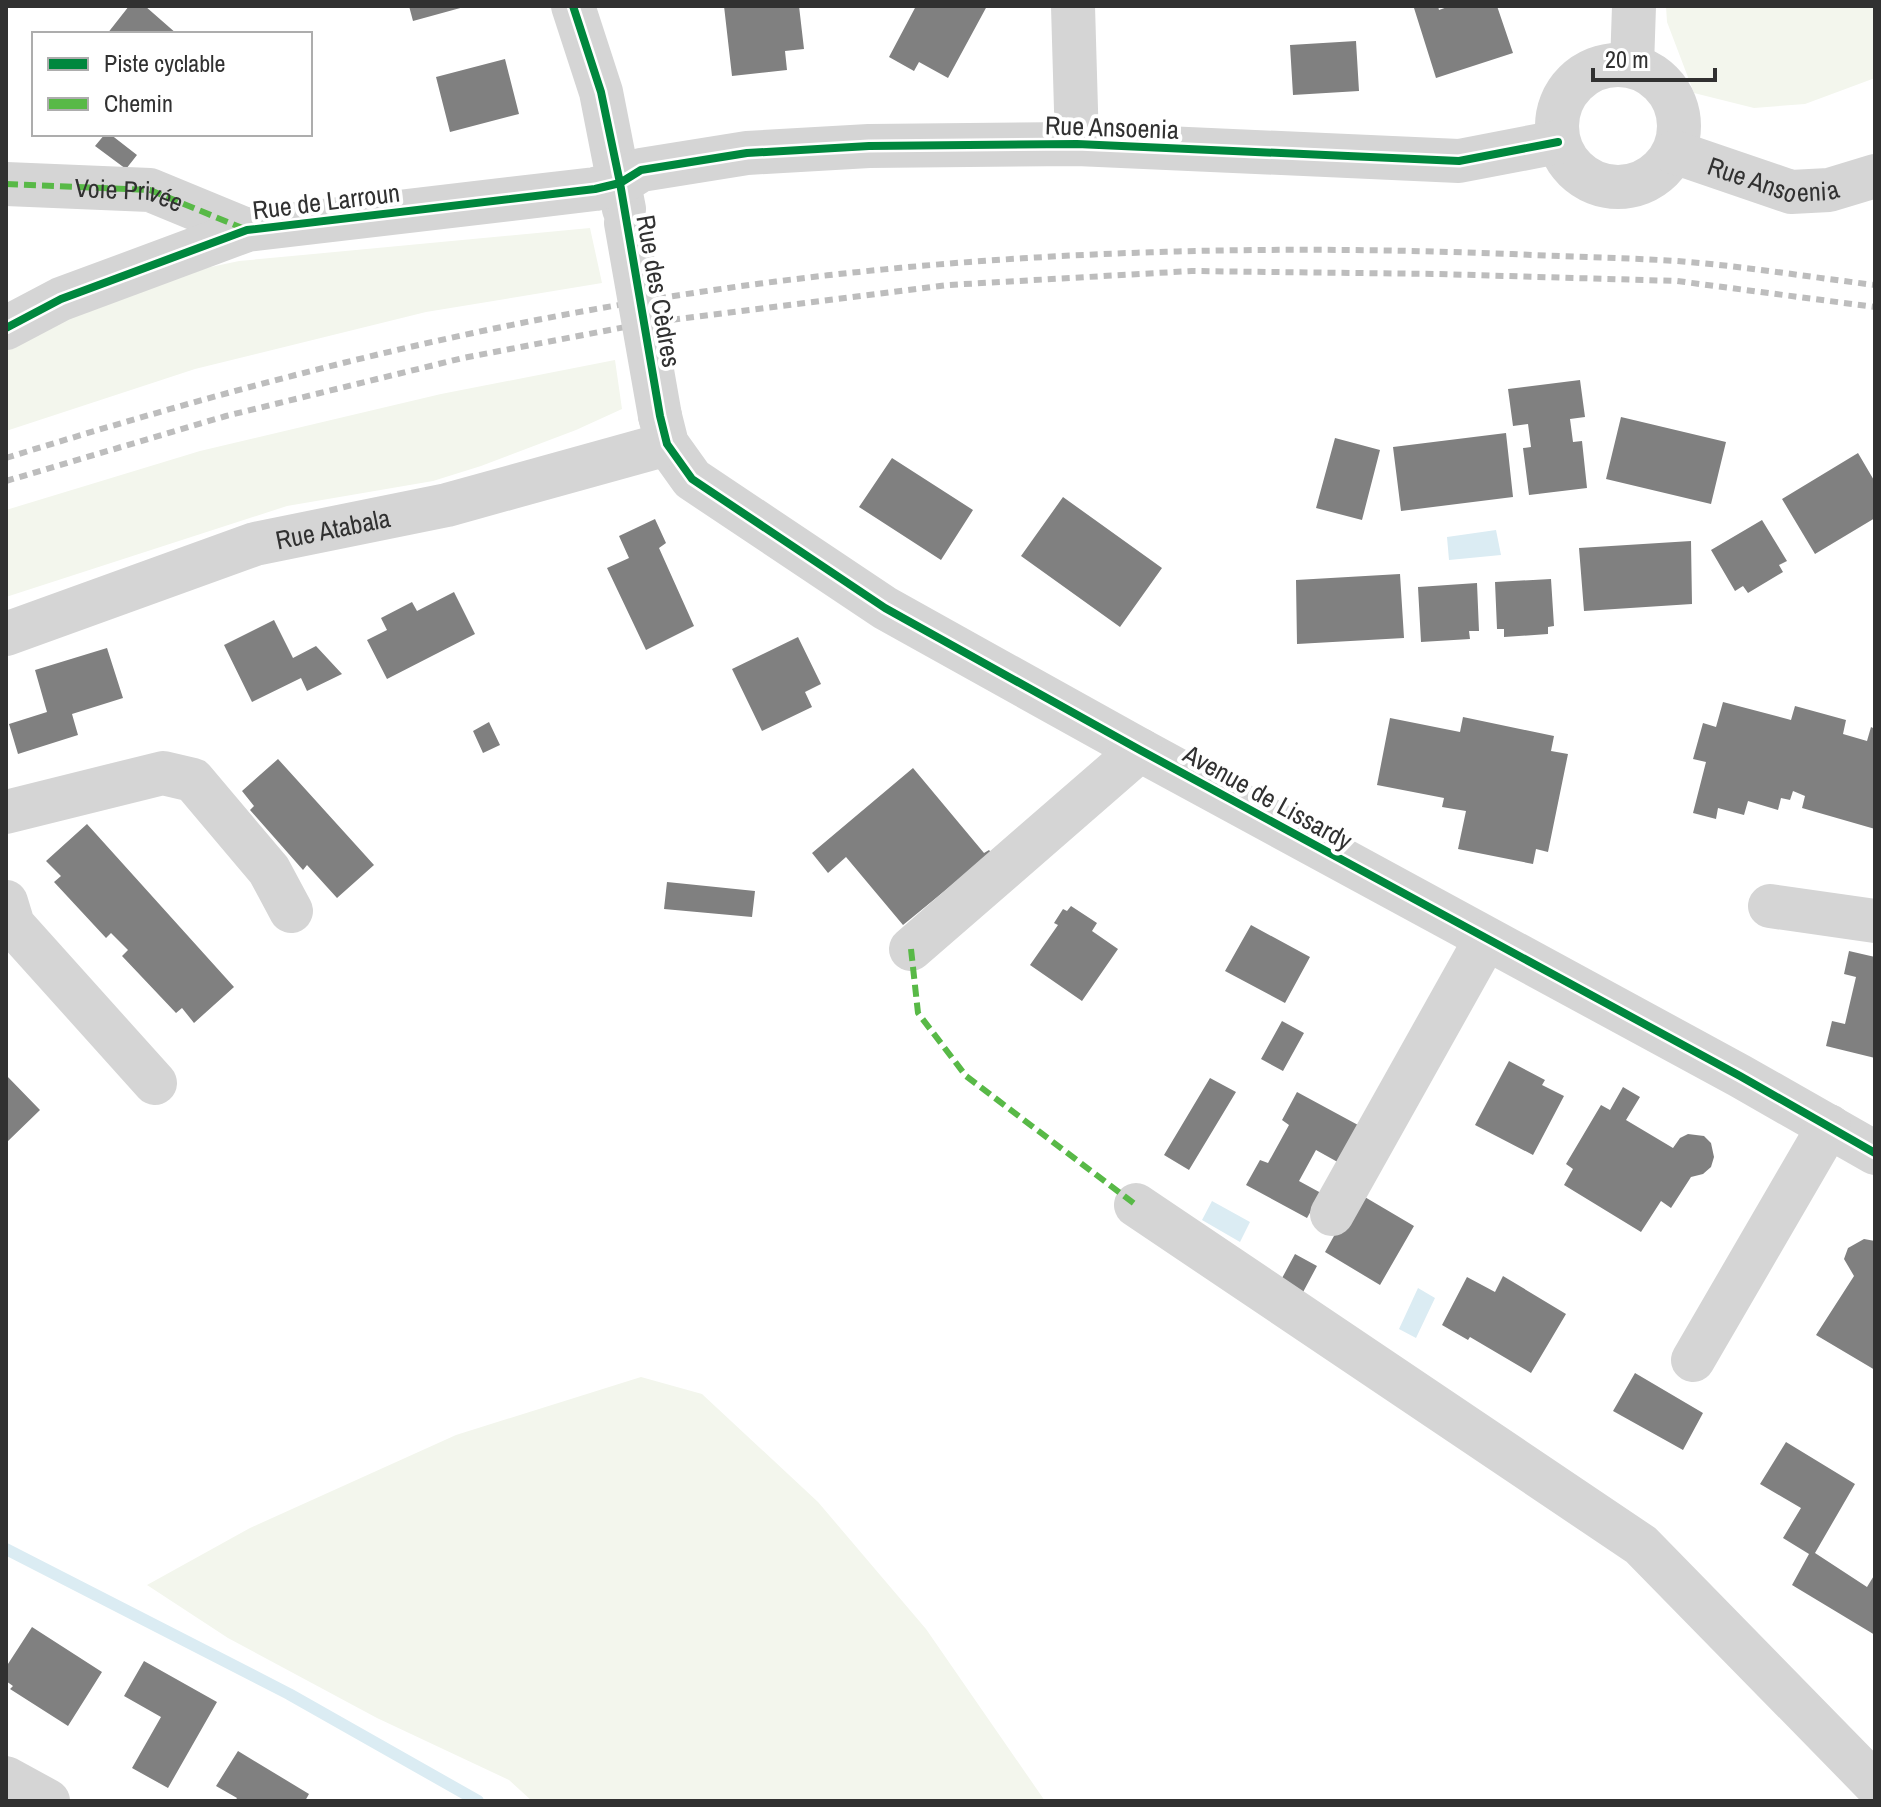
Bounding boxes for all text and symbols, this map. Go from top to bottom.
legend [32,32,312,136]
scale bar [1593,32,1715,82]
text: 20 m [1605,43,1649,75]
text: Piste cyclable [104,47,225,79]
text: Chemin [104,87,173,119]
street label: Rue Ansoenia [1044,107,1180,147]
street label: Rue Ansoenia [1703,147,1843,210]
street label: Voie Privée [74,169,189,220]
street label: Rue de Larroun [250,175,402,227]
street label: Rue des Cèdres [628,212,690,370]
street label: Rue Atabala [272,499,393,557]
street label: Avenue de Lissardy [1176,736,1359,858]

